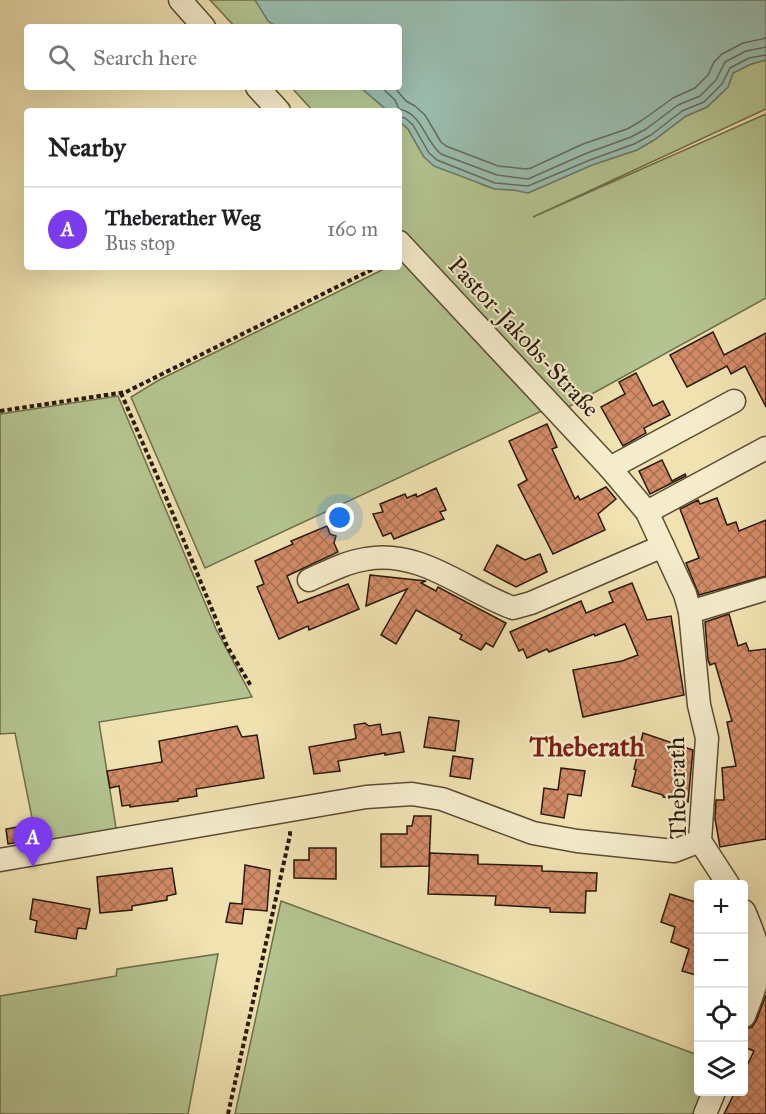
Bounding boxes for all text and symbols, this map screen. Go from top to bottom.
search box [24,24,402,90]
icon: search [45,41,78,74]
text: Search here [93,44,197,71]
text: Nearby [48,131,126,163]
text: Theberather Weg [105,204,260,231]
text: A [61,217,74,241]
text: 160 m [327,217,378,241]
text: Bus stop [105,231,175,255]
street label: Pastor-Jakobs-Straße [442,251,606,423]
your location [325,503,354,532]
district label: Theberath [528,730,646,763]
street label: Theberath [661,737,693,839]
pin: A [14,818,52,867]
map controls [694,880,748,1096]
button: + [694,880,748,934]
button: − [694,934,748,988]
button: locate [694,988,748,1042]
button: layers [694,1042,748,1096]

